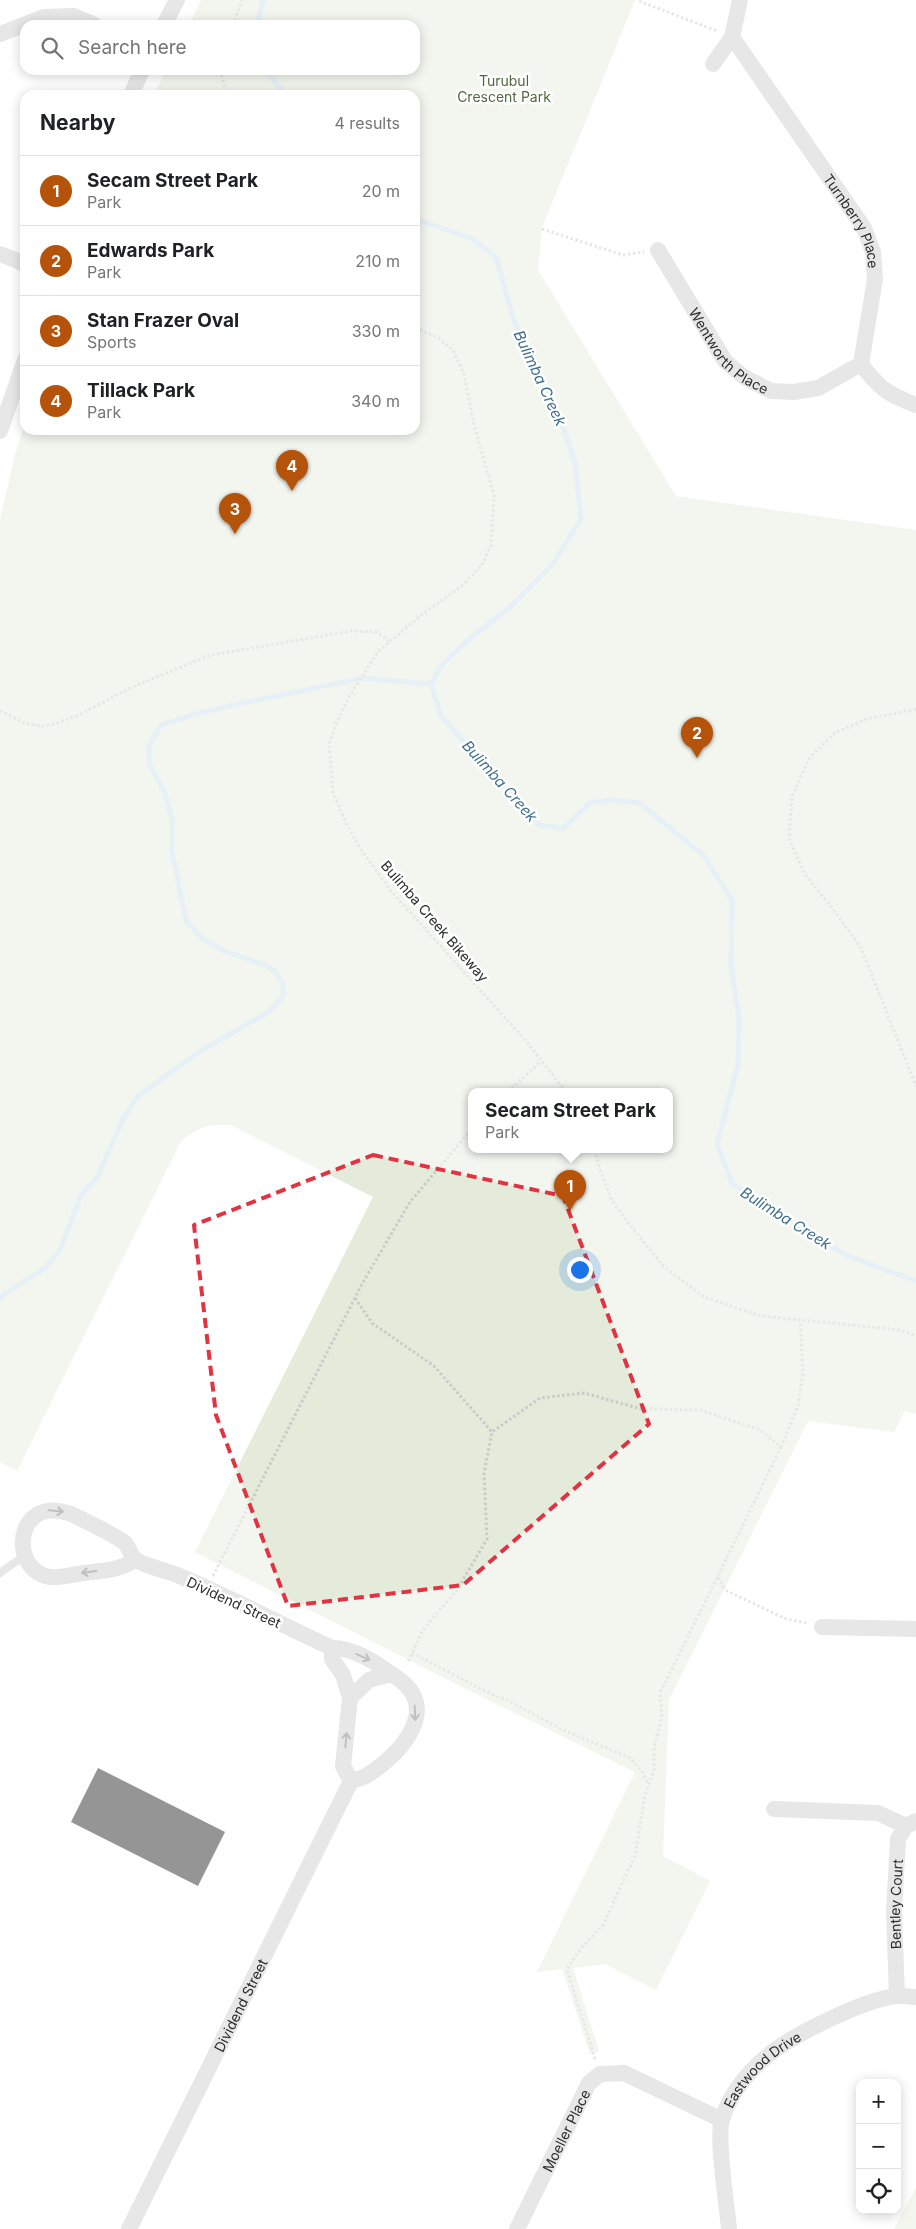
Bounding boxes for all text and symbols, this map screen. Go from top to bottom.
search box [20,20,420,75]
icon: search [38,34,66,62]
text: Search here [78,36,187,59]
park label: Turubul Crescent Park [457,72,551,105]
text: Nearby [40,110,115,135]
text: 4 results [335,113,400,133]
text: Secam Street Park [87,169,258,192]
street label: Turnberry Place [821,170,883,269]
text: 1 [53,181,59,201]
text: 20 m [362,181,400,201]
text: Park [87,192,121,212]
text: Edwards Park [87,239,214,262]
text: 2 [51,251,61,271]
text: 210 m [355,251,400,271]
text: Park [87,262,121,282]
street label: Wentworth Place [686,304,772,397]
text: Stan Frazer Oval [87,309,239,332]
text: 3 [51,321,61,341]
text: 330 m [352,321,400,341]
water label: Bulimba Creek [509,327,571,430]
text: Sports [87,332,136,352]
text: Tillack Park [87,379,195,402]
text: 4 [51,391,61,411]
text: 340 m [351,391,400,411]
text: Park [87,402,121,422]
pin: 4 [276,450,308,491]
pin: 3 [219,493,251,534]
pin: 2 [681,717,713,758]
water label: Bulimba Creek [458,736,542,826]
street label: Bulimba Creek Bikeway [378,857,492,985]
popup [468,1088,673,1153]
text: Secam Street Park [485,1099,656,1122]
text: Park [485,1122,519,1142]
pin: 1 [554,1170,586,1211]
water label: Bulimba Creek [737,1182,836,1254]
your location [567,1257,593,1283]
one-way arrow [47,1506,63,1516]
one-way arrow [81,1567,97,1577]
street label: Dividend Street [184,1573,284,1631]
one-way arrow [355,1652,370,1662]
one-way arrow [411,1704,420,1720]
one-way arrow [341,1733,351,1749]
street label: Bentley Court [885,1858,905,1949]
street label: Dividend Street [210,1955,270,2054]
street label: Eastwood Drive [719,2027,804,2110]
map controls [856,2079,901,2214]
button: + [856,2079,901,2124]
street label: Moeller Place [538,2086,593,2174]
button: − [856,2124,901,2169]
button: locate [856,2169,901,2214]

